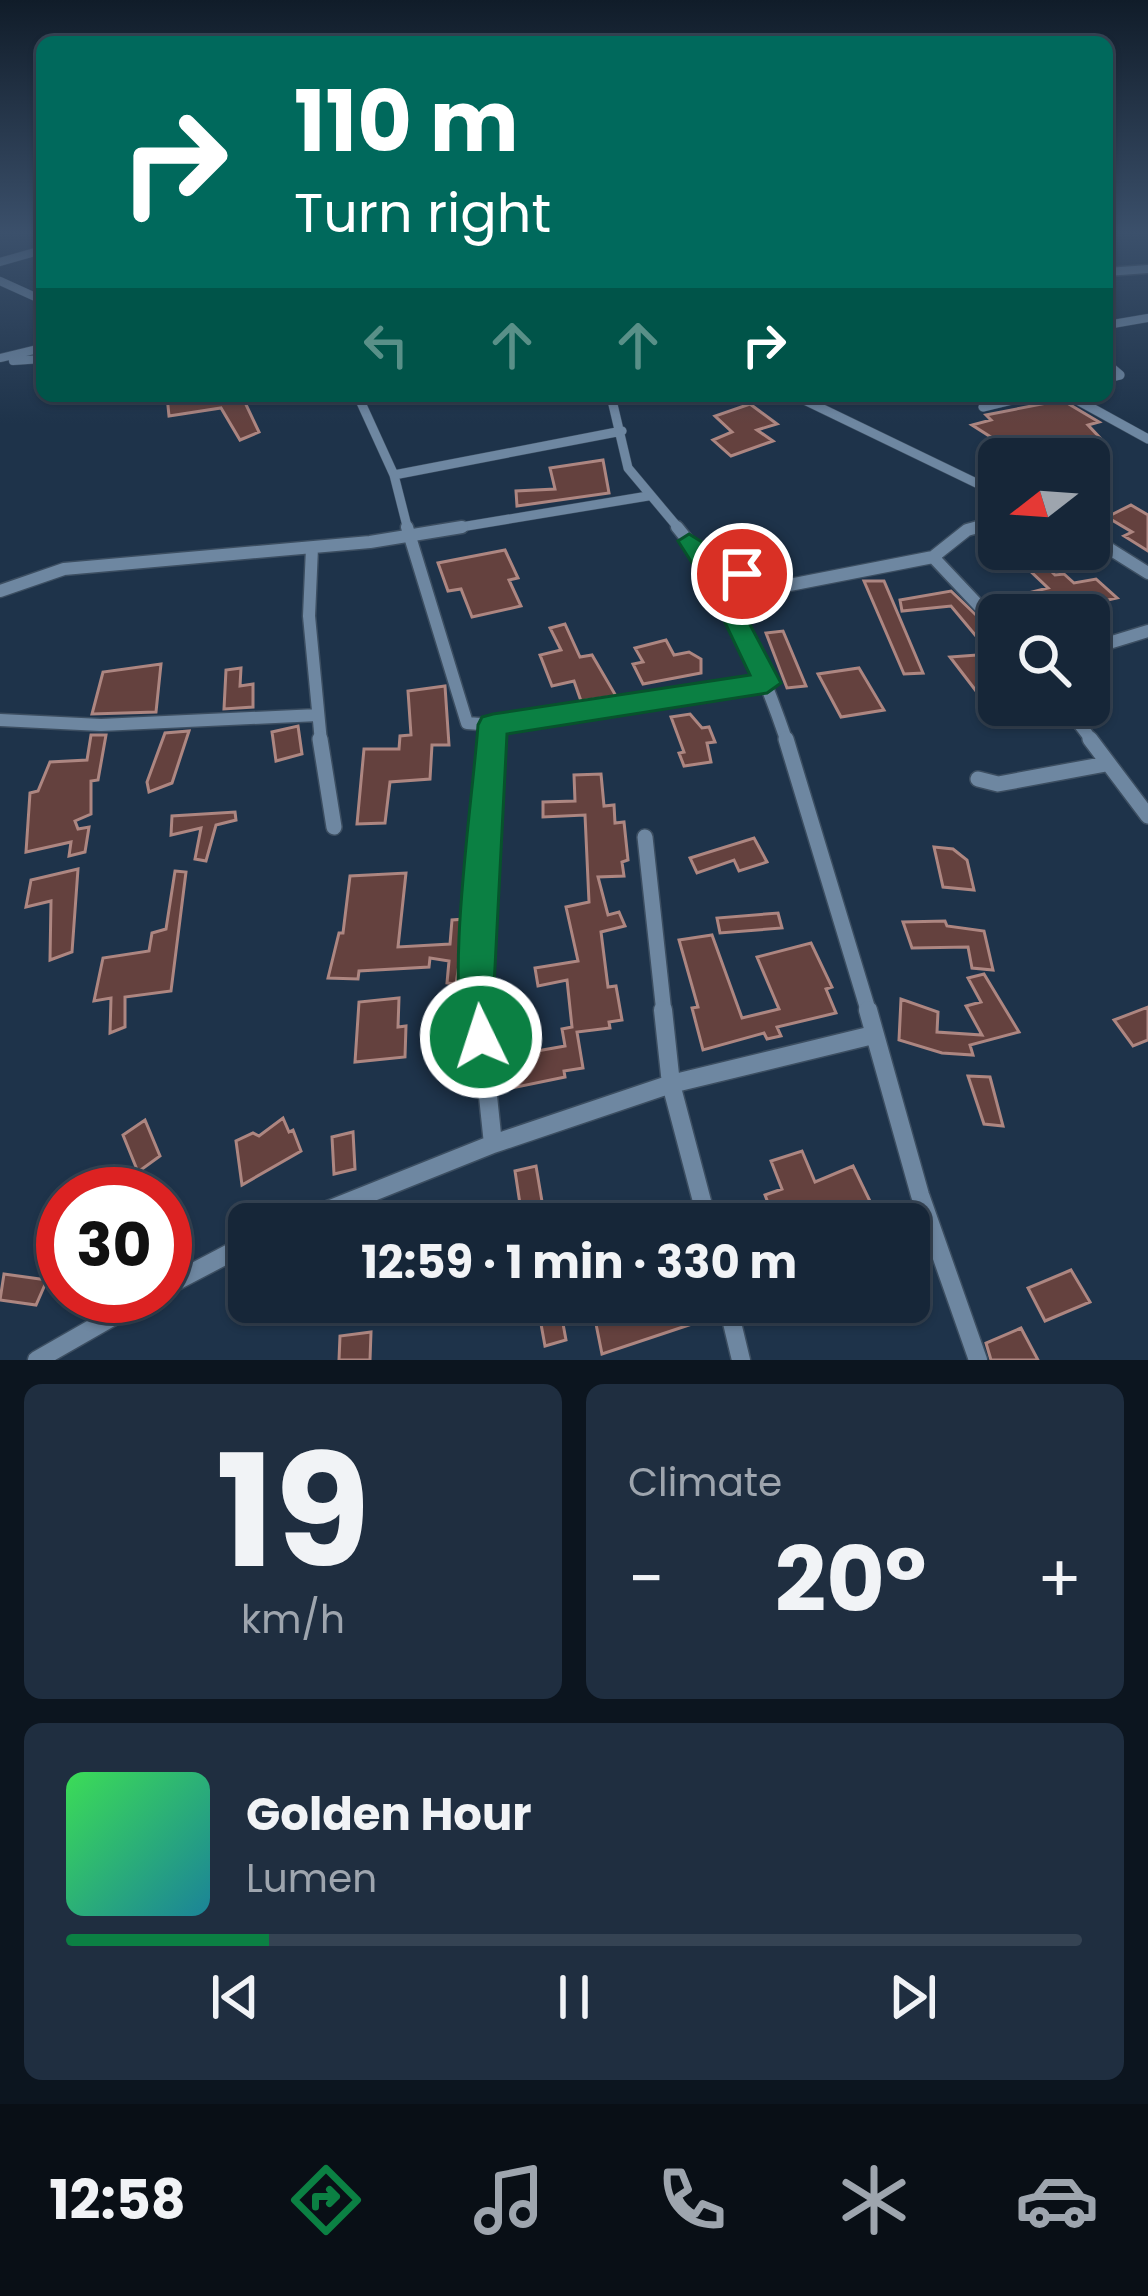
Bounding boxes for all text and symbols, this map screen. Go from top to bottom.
text: 110 m [294,63,519,180]
icon: right [96,84,252,240]
text: Turn right [294,175,551,251]
icon: left [353,312,419,378]
icon: ahead [479,312,545,378]
icon: ahead [605,312,671,378]
icon: right [731,312,797,378]
north arrow [978,438,1110,570]
map controls [978,438,1110,726]
pin [691,523,793,625]
icon: arrive [709,541,775,607]
button: search [978,594,1110,726]
position arrow [418,974,544,1100]
speed limit sign: 30 [36,1167,192,1323]
text: 12:59 · 1 min · 330 m [361,1231,797,1294]
text: 19 [216,1402,370,1621]
text: Climate [628,1455,782,1510]
text: 20° [775,1516,927,1643]
text: − [628,1533,664,1625]
text: + [1037,1533,1082,1625]
text: km/h [241,1592,345,1647]
text: Golden Hour [246,1783,532,1846]
text: Lumen [246,1851,377,1906]
icon: previous [202,1964,268,2030]
icon: pause [541,1964,607,2030]
icon: next [880,1964,946,2030]
icon: directions [284,2158,368,2242]
icon: music [467,2158,551,2242]
icon: phone [650,2158,734,2242]
icon: climate [832,2158,916,2242]
icon: car [1015,2158,1099,2242]
text: 12:58 [49,2162,186,2238]

